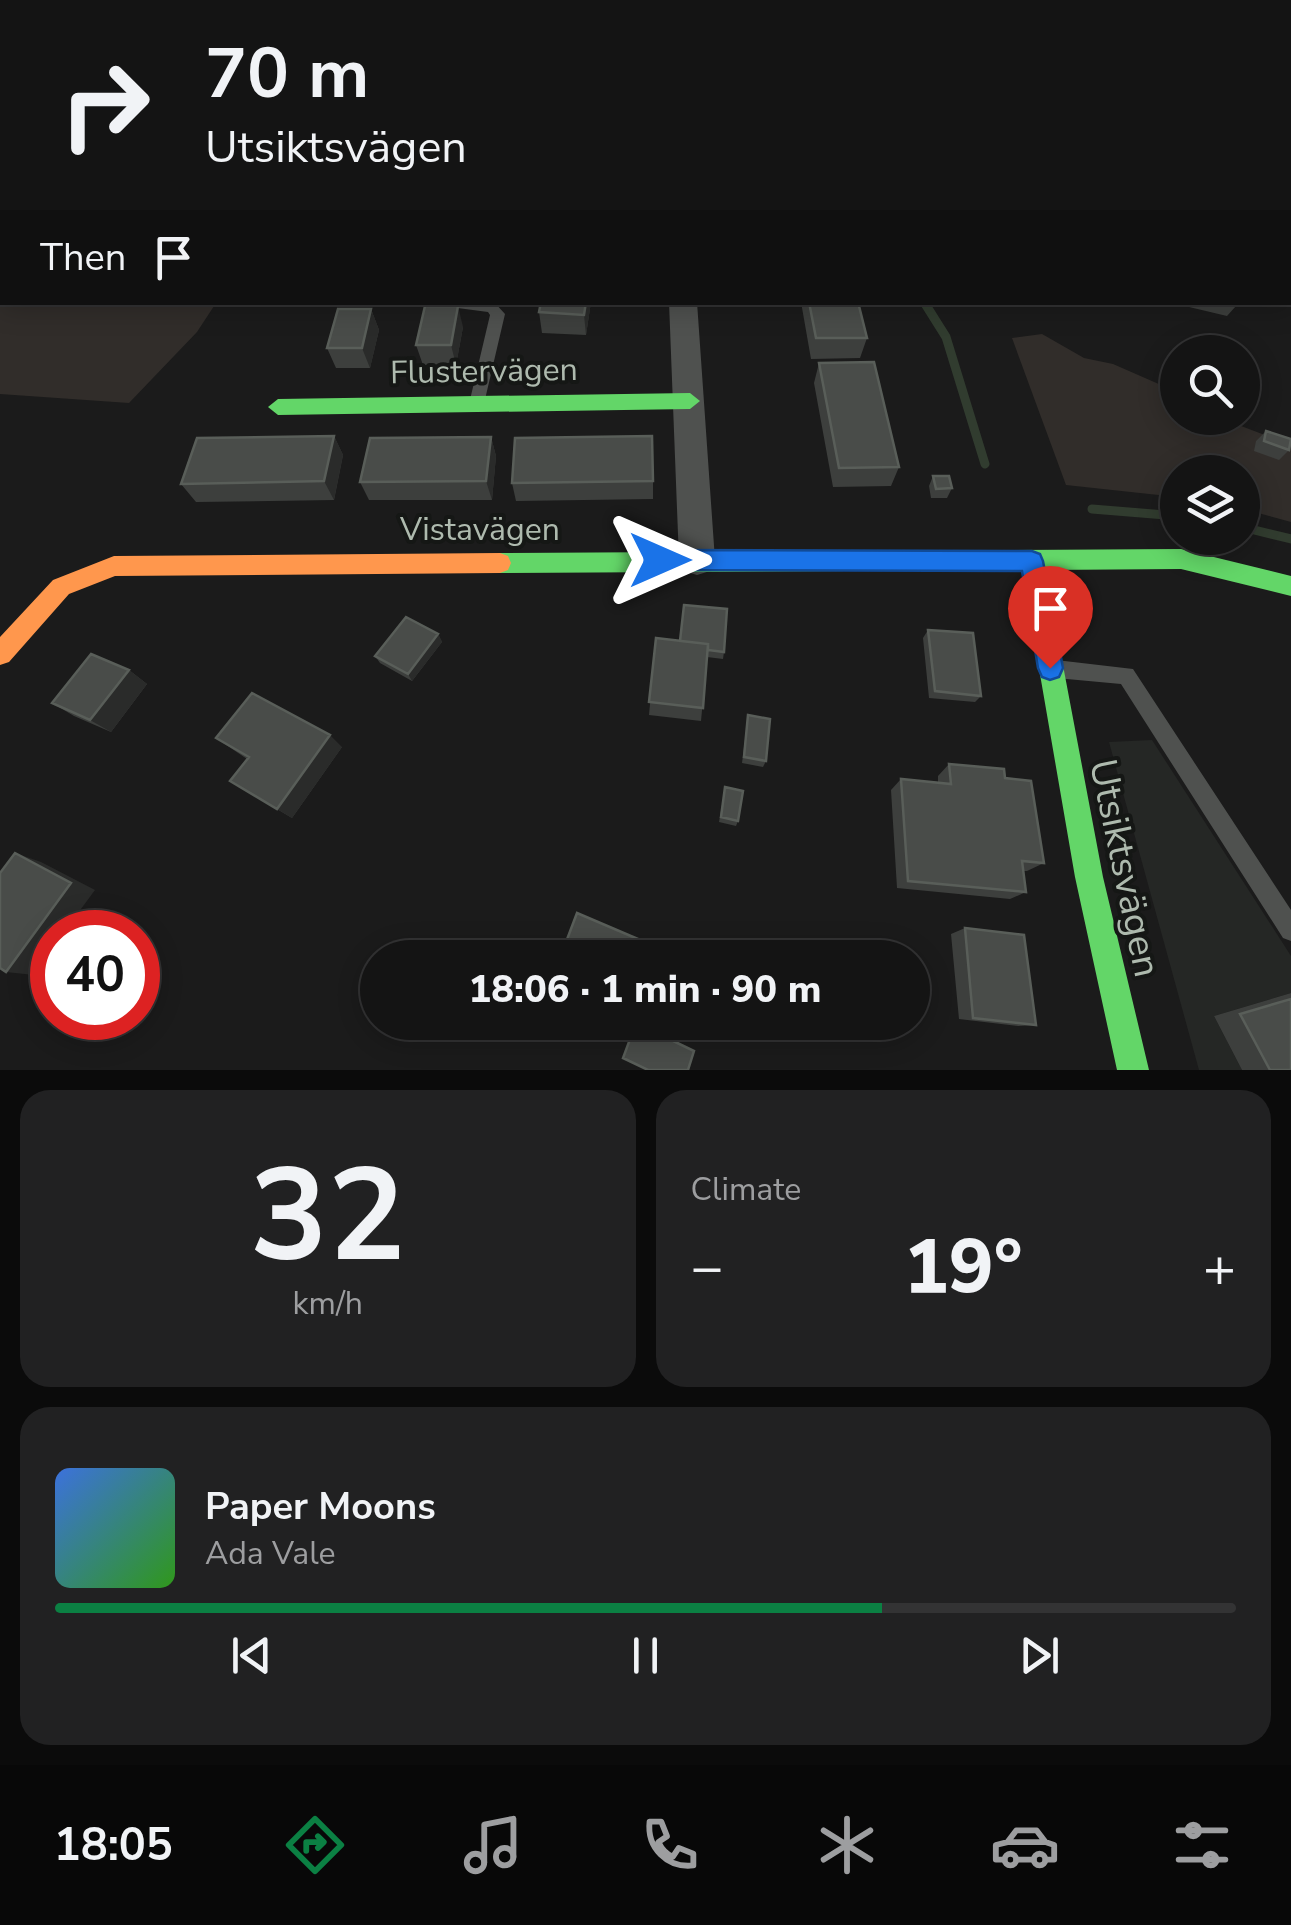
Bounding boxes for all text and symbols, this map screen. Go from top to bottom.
text: 70 m [205,26,369,122]
icon: right [40,40,170,170]
text: Utsiktsvägen [205,117,467,178]
icon: arrive [146,230,201,285]
text: Then [40,232,126,283]
map controls [1160,335,1260,555]
button: search [1160,335,1260,435]
street label: Flustervägen [390,348,578,394]
button: layers [1160,455,1260,555]
street label: Vistavägen [399,508,560,551]
position arrow [608,508,712,612]
pin [1008,566,1093,669]
icon: arrive [1023,581,1078,636]
street label: Utsiktsvägen [1077,755,1173,981]
speed limit sign: 40 [30,910,160,1040]
text: 18:06 · 1 min · 90 m [469,964,821,1015]
text: 32 [250,1128,406,1305]
text: Climate [691,1168,801,1211]
text: 19° [904,1216,1023,1318]
text: − [691,1230,724,1305]
text: + [1203,1230,1236,1305]
text: km/h [292,1282,363,1325]
text: Paper Moons [205,1481,436,1532]
text: Ada Vale [205,1532,336,1575]
icon: previous [224,1628,279,1683]
icon: pause [618,1628,673,1683]
icon: next [1012,1628,1067,1683]
icon: directions [280,1810,350,1880]
icon: music [458,1810,528,1880]
icon: phone [635,1810,705,1880]
icon: climate [812,1810,882,1880]
icon: car [990,1810,1060,1880]
icon: filters [1167,1810,1237,1880]
text: 18:05 [54,1815,173,1876]

